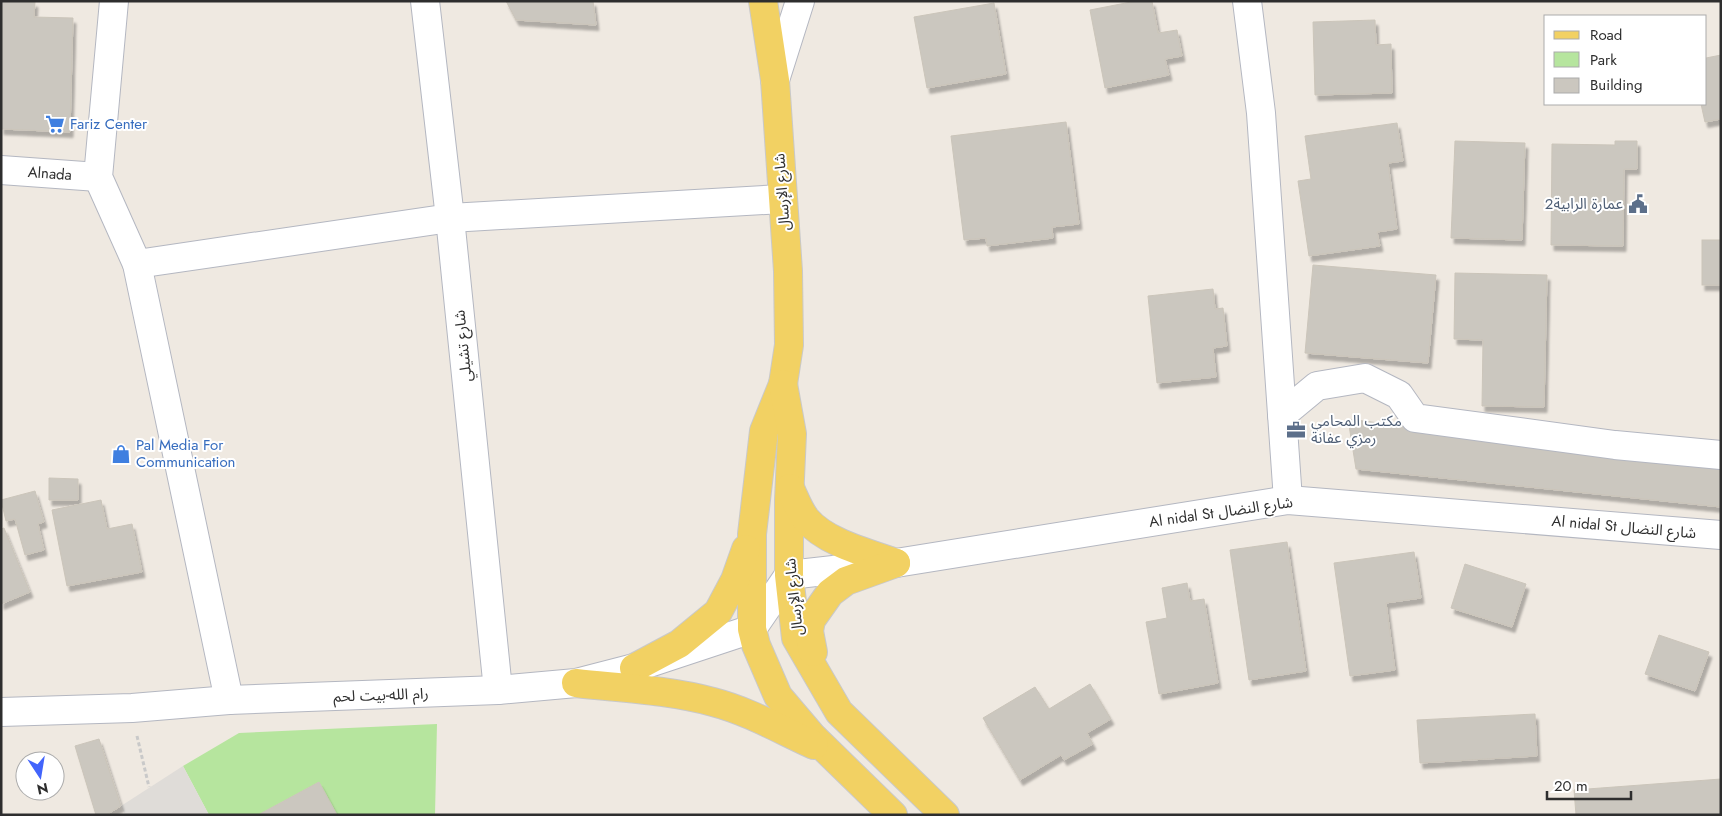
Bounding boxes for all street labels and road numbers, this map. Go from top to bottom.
street label: شارع الإرسال [768,152,797,231]
street label: Alnada [27,161,73,186]
street label: شارع تشيلي [448,309,479,383]
street label: Al nidal St شارع النضال [1148,491,1295,534]
street label: Al nidal St شارع النضال [1551,510,1697,545]
street label: شارع الإرسال [779,557,810,637]
street label: رام الله-بيت لحم [333,682,429,708]

